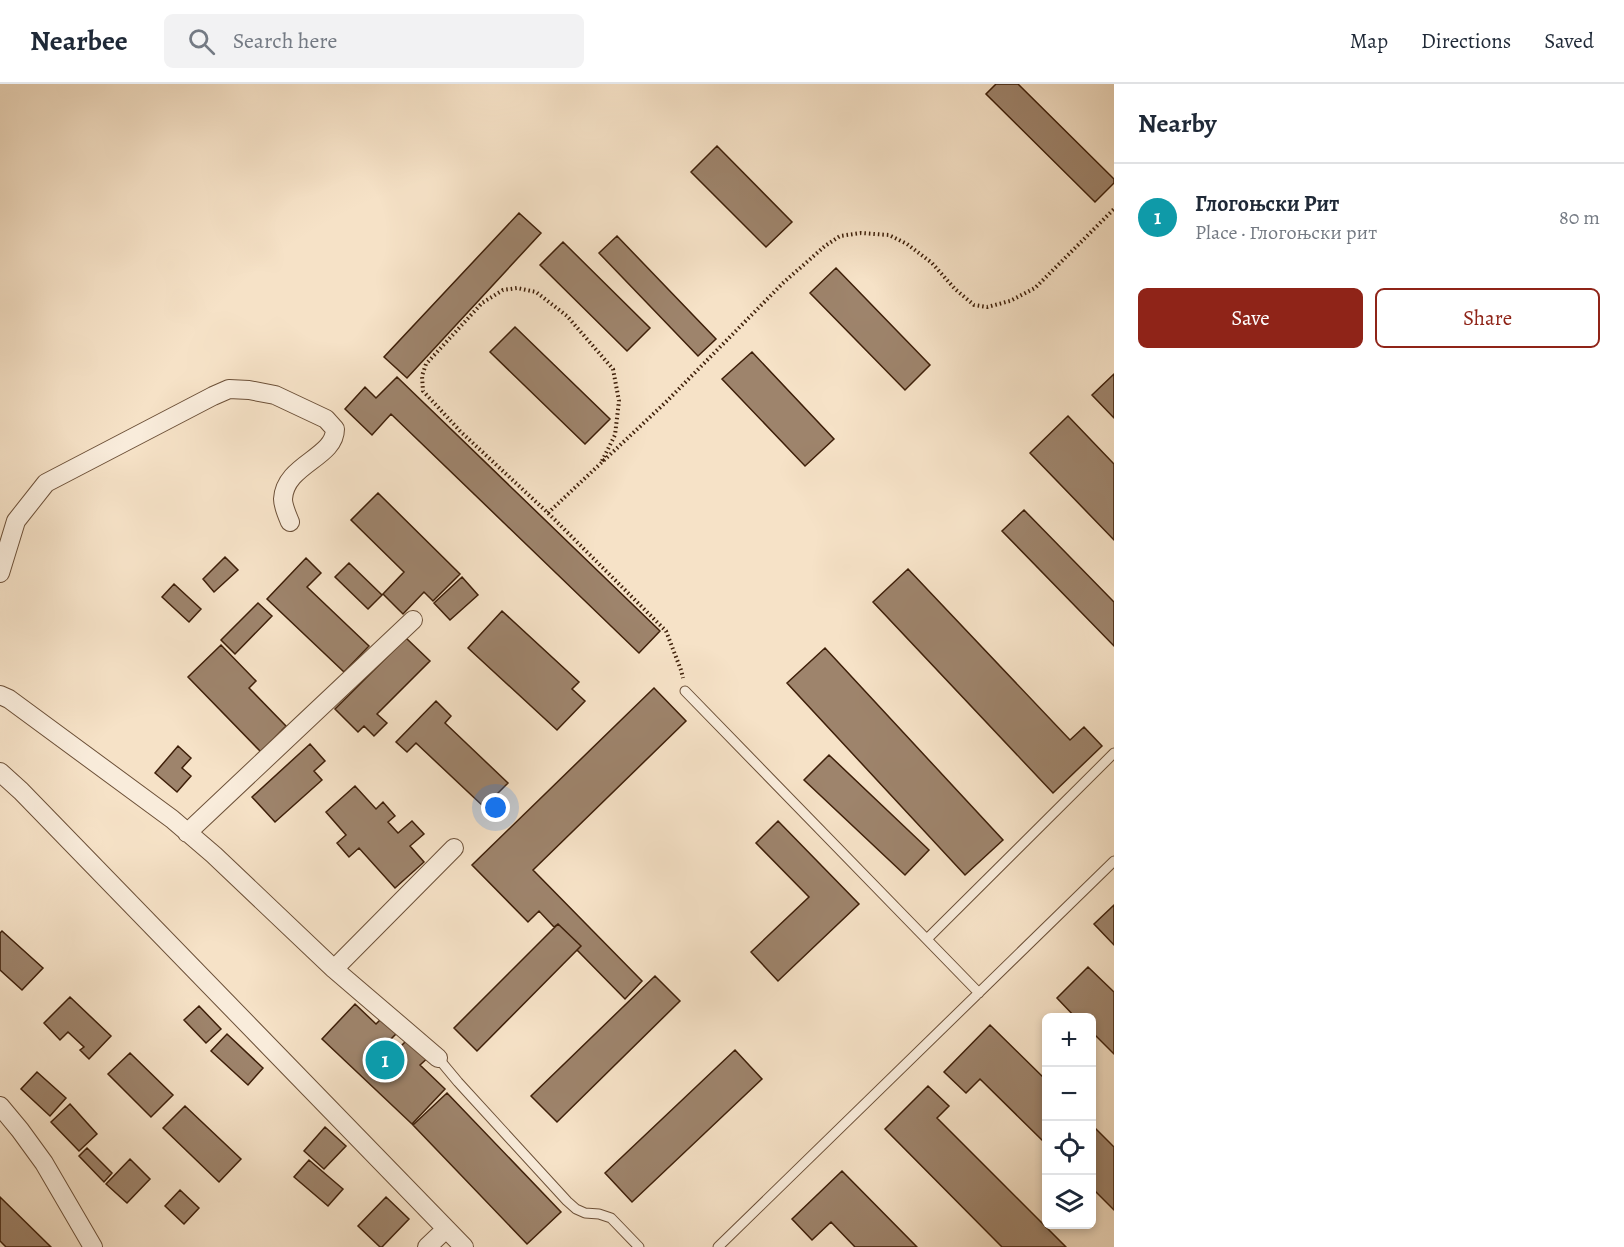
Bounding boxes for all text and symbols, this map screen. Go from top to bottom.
search box [164,14,584,68]
text: Nearbee [30,22,128,60]
icon: search [185,25,218,58]
text: Search here [233,26,337,56]
text: Map [1350,27,1388,55]
text: Directions [1421,27,1511,55]
text: Saved [1544,27,1594,55]
text: Nearby [1138,106,1217,141]
text: Глогоњски Рит [1195,189,1339,219]
text: 1 [1154,204,1161,231]
text: 80 m [1559,204,1600,231]
text: Place · Глогоњски рит [1195,219,1377,246]
button: Save [1138,288,1363,348]
button: Share [1375,288,1600,348]
your location [481,793,510,822]
map controls [1042,1013,1096,1229]
button: + [1042,1013,1096,1067]
pin: 1 [366,1038,404,1082]
button: − [1042,1067,1096,1121]
button: locate [1042,1121,1096,1175]
button: layers [1042,1175,1096,1229]

